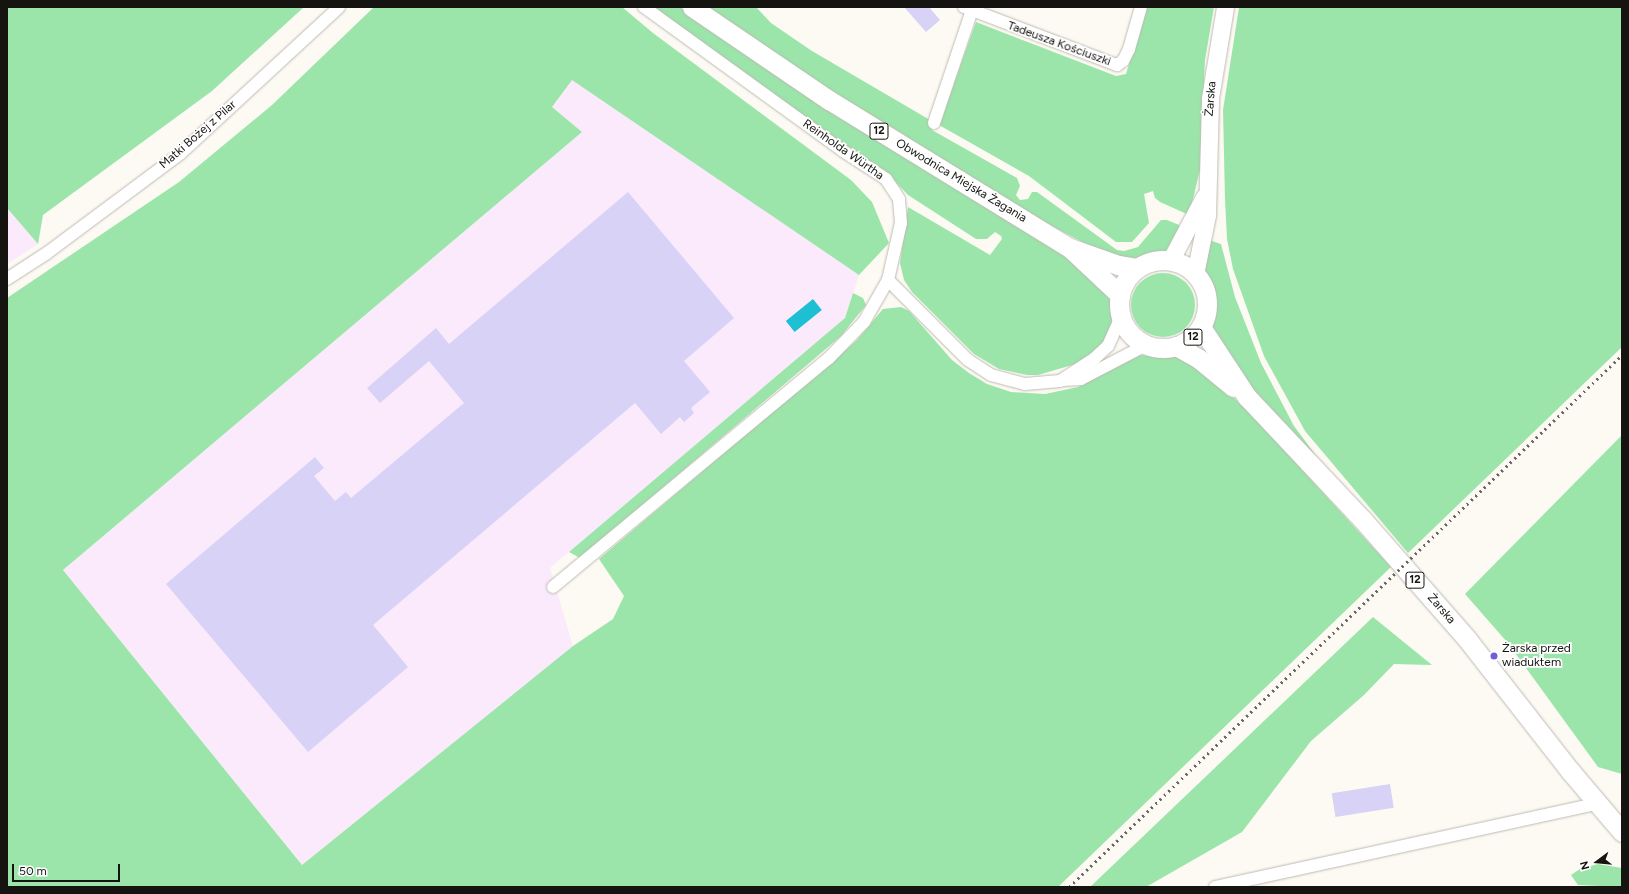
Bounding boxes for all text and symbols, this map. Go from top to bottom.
street label: Tadeusza Kościuszki [1005,19,1113,69]
street label: Żarska [1202,81,1220,117]
street label: Matki Bożej z Pilar [157,98,239,172]
street label: Reinholda Würtha [800,117,886,183]
road number: 12 [869,122,889,140]
street label: Obwodnica Miejska Żagania [893,136,1029,226]
road number: 12 [1183,328,1203,346]
road number: 12 [1405,571,1425,589]
street label: Żarska [1424,591,1458,627]
place label: Żarska przed wiaduktem [1502,642,1571,670]
marker: Żarska przed wiaduktem [1489,651,1499,661]
north arrow [1577,842,1617,882]
scale bar [14,856,122,882]
text: N [1578,860,1592,871]
text: 50 m [19,864,47,878]

